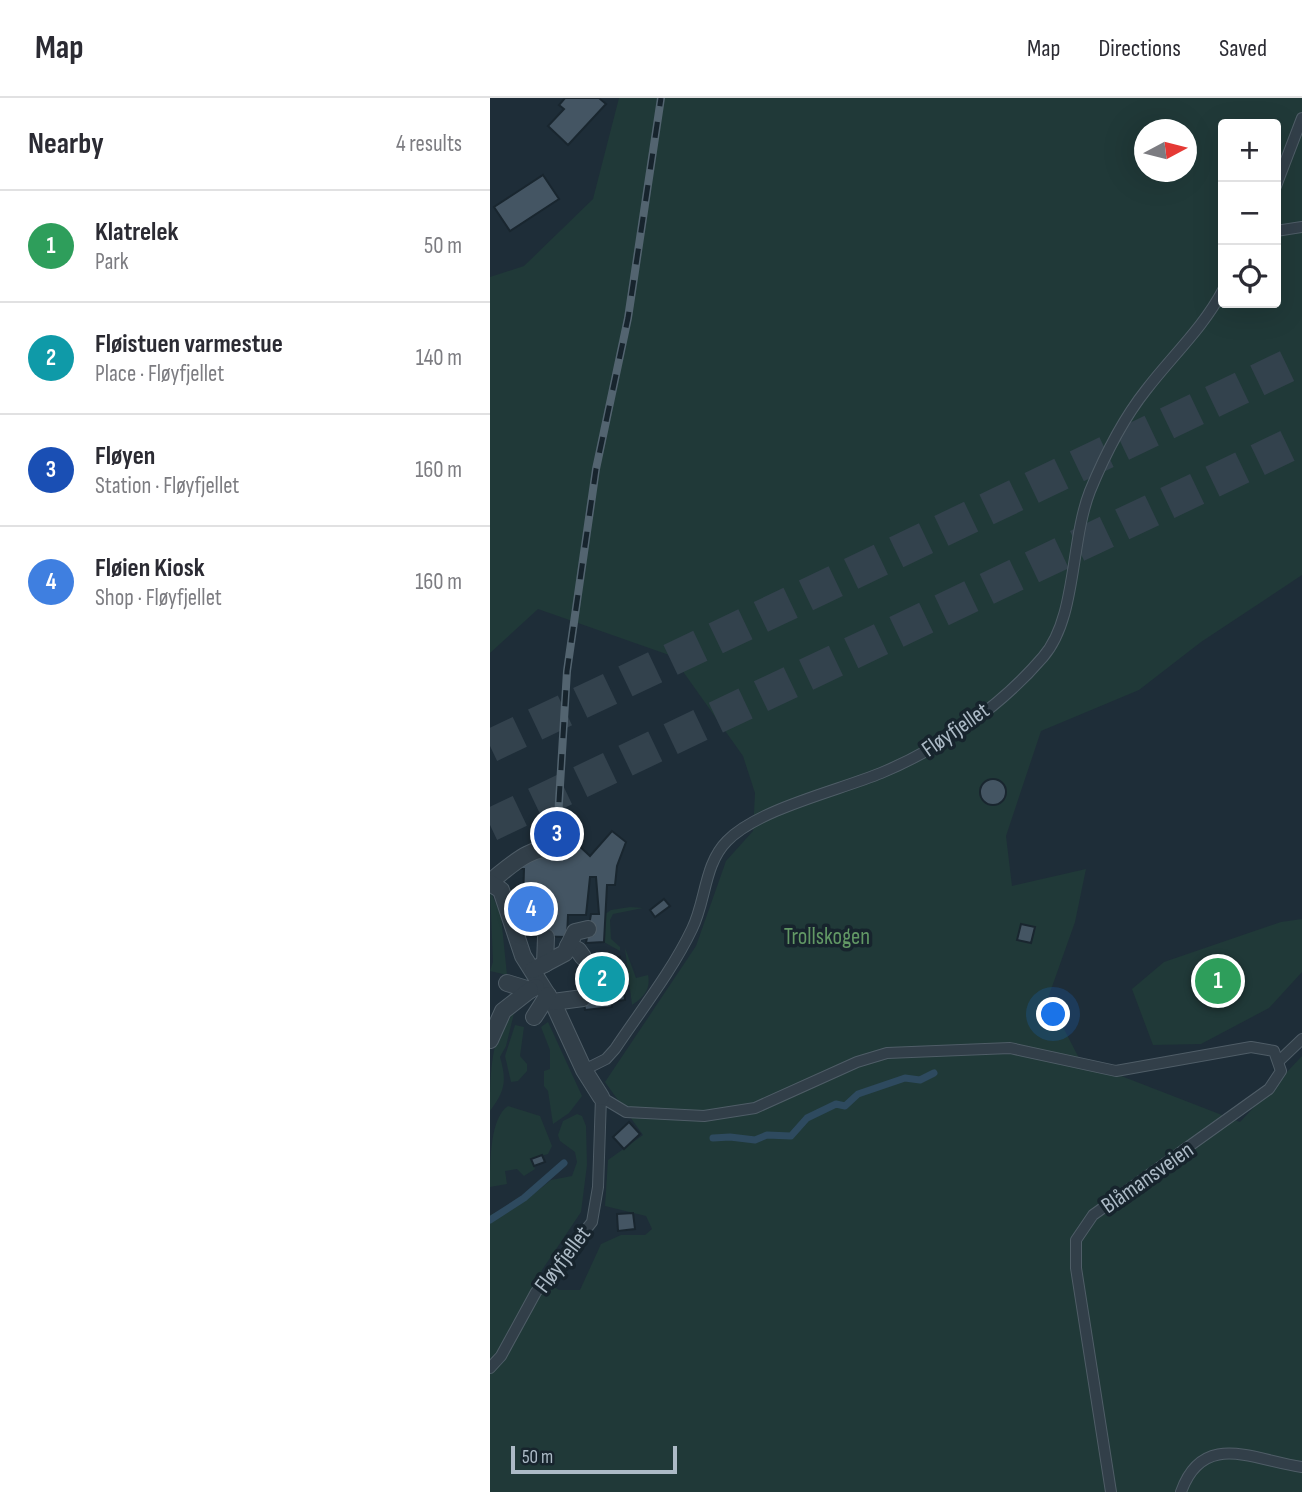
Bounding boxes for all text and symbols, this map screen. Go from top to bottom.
text: Map [35,28,84,68]
text: Map [1027,34,1060,63]
text: Directions [1098,34,1181,63]
text: Saved [1219,34,1267,63]
north arrow [1134,119,1197,182]
map controls [1218,119,1281,308]
button: + [1218,119,1281,182]
text: Nearby [28,126,104,162]
text: 4 results [396,130,462,158]
button: − [1218,182,1281,245]
text: Klatrelek [95,217,178,248]
text: 1 [46,232,56,260]
text: 50 m [424,232,462,260]
button: locate [1218,245,1281,308]
text: Park [95,248,129,276]
text: Fløistuen varmestue [95,329,283,360]
text: 2 [46,344,56,372]
text: 140 m [416,344,462,372]
text: Place · Fløyfjellet [95,360,224,388]
text: Fløyen [95,441,155,472]
text: 3 [46,456,56,484]
text: 160 m [415,456,462,484]
text: Station · Fløyfjellet [95,472,239,500]
text: Fløien Kiosk [95,553,205,584]
text: 4 [46,568,56,596]
text: 160 m [415,568,462,596]
text: Shop · Fløyfjellet [95,584,222,612]
street label: Fløyfjellet [916,696,995,763]
pin: 3 [534,808,580,860]
pin: 4 [508,883,554,935]
park label: Trollskogen [784,923,870,951]
pin: 2 [579,953,625,1005]
pin: 1 [1195,955,1241,1007]
your location [1036,997,1070,1031]
street label: Blåmansveien [1096,1136,1199,1220]
street label: Fløyfjellet [529,1221,597,1298]
scale bar [511,1443,677,1475]
text: 50 m [522,1446,553,1469]

